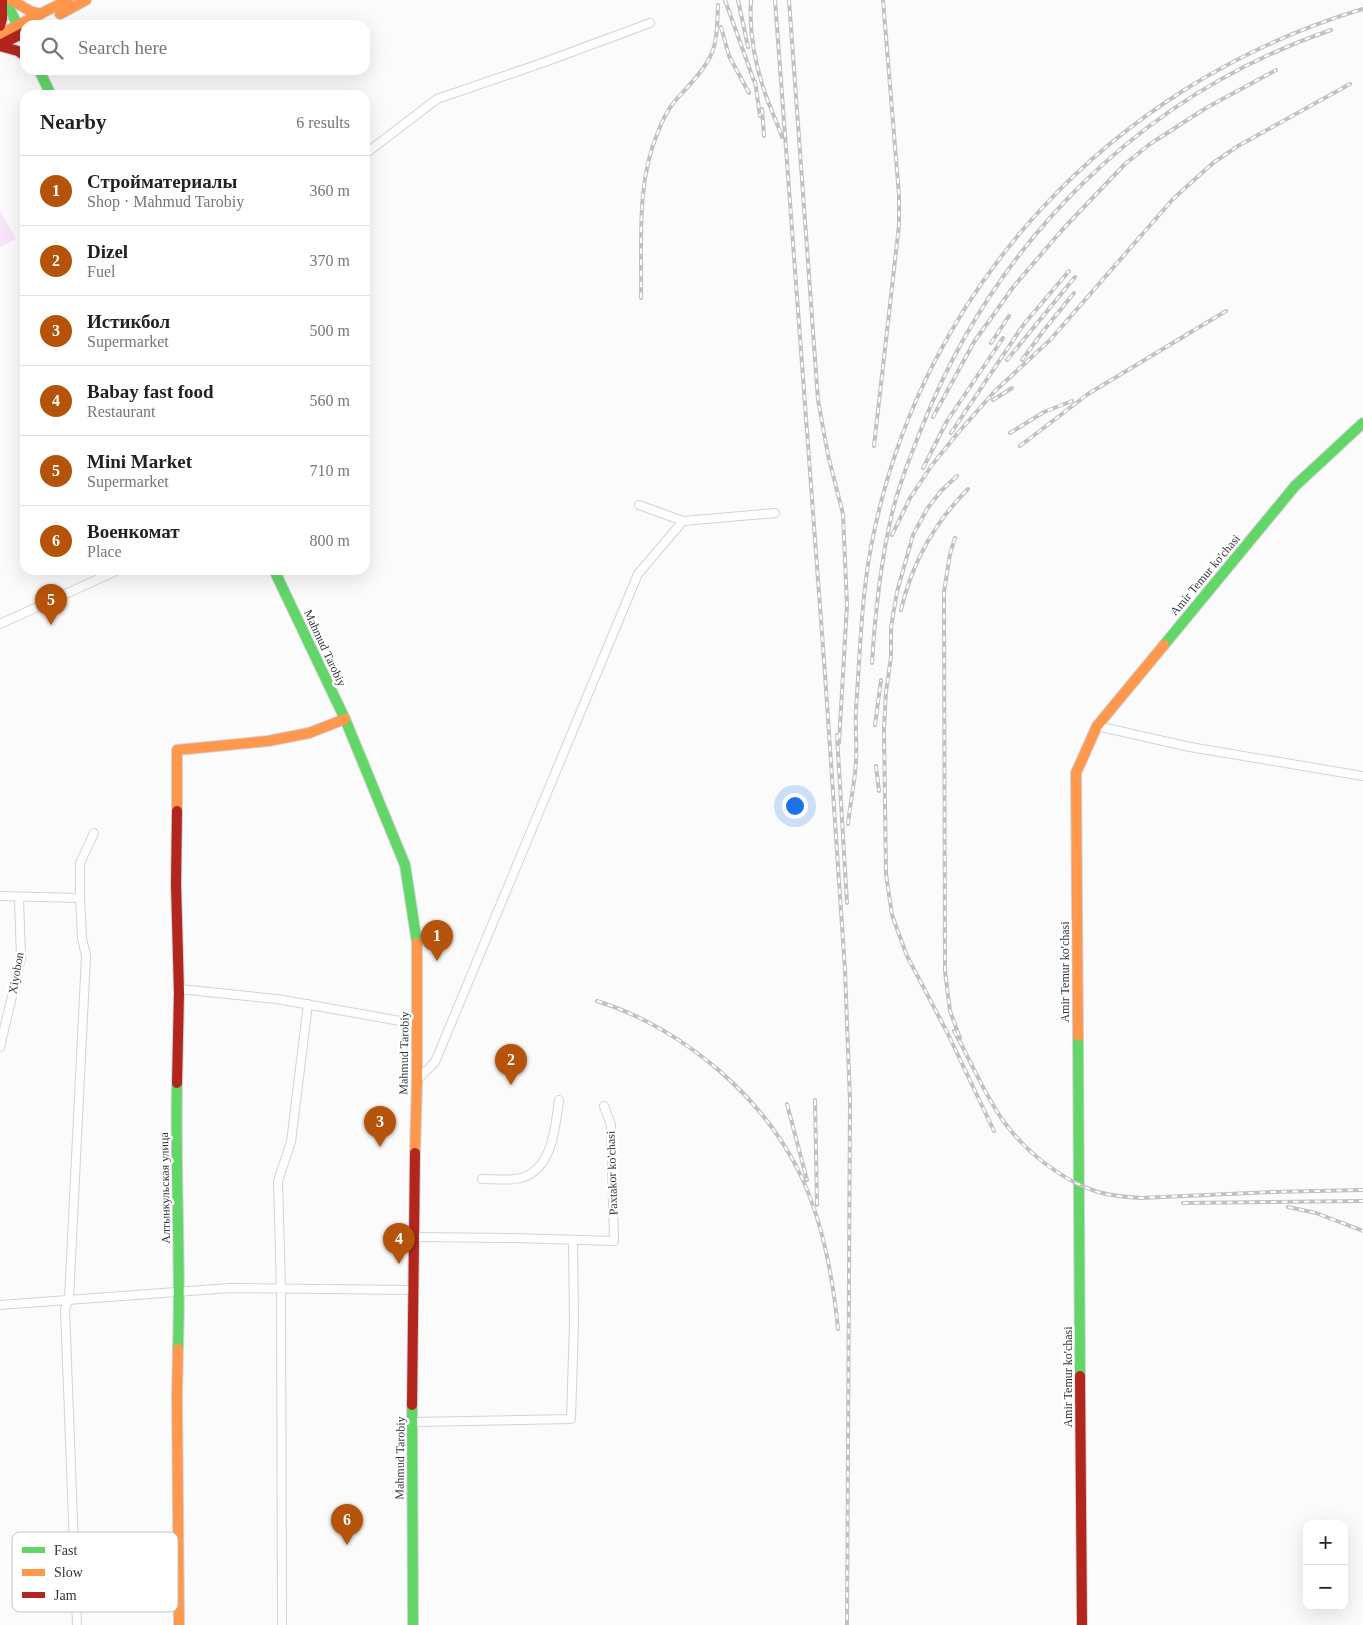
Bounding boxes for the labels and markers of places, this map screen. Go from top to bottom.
pin: 5 [35,584,67,625]
pin: 1 [421,920,453,961]
pin: 2 [495,1044,527,1085]
pin: 3 [364,1106,396,1147]
pin: 4 [383,1223,415,1264]
pin: 6 [331,1504,363,1545]

